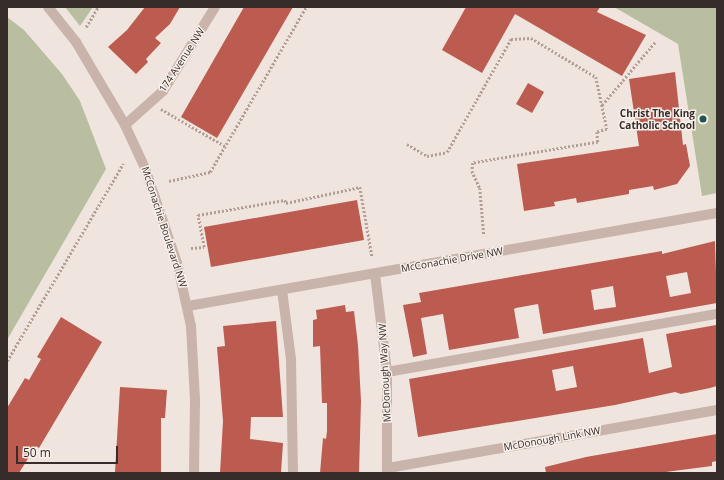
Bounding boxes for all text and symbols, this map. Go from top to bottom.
street label: 174 Avenue NW [157,26,207,94]
place label: Christ The King Catholic School [619,107,695,130]
marker: Christ The King Catholic School [698,114,708,124]
street label: McConachie Boulevard NW [139,165,189,289]
street label: McConachie Drive NW [400,245,504,275]
street label: McDonough Way NW [376,323,394,423]
street label: McDonough Link NW [503,425,601,453]
scale bar [18,438,120,464]
text: 50 m [23,444,51,461]

